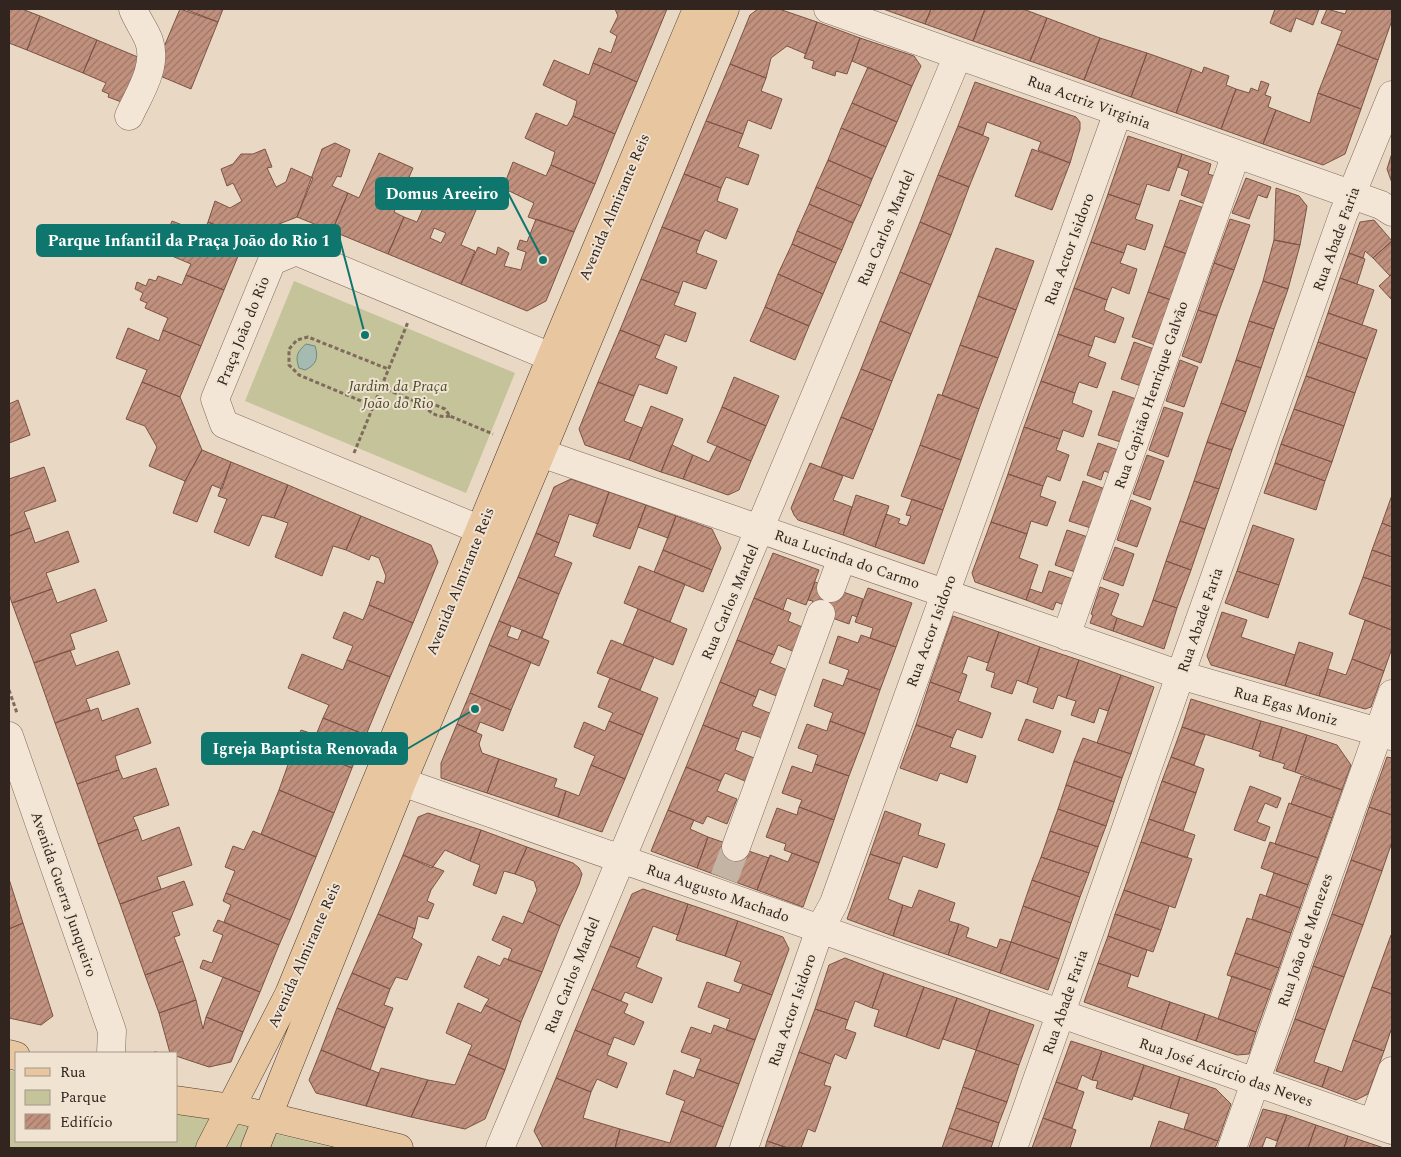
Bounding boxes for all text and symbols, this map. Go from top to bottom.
street label: Rua Actriz Virginia [1024,69,1154,136]
street label: Avenida Almirante Reis [573,130,656,284]
street label: Rua Carlos Mardel [852,167,921,290]
callout: Domus Areeiro [376,178,508,209]
text: Domus Areeiro [386,182,499,206]
street label: Rua Abade Faria [1307,183,1366,295]
street label: Rua Actor Isidoro [1038,190,1100,309]
callout: Parque Infantil da Praça João do Rio 1 [37,225,340,256]
text: Parque Infantil da Praça João do Rio 1 [48,229,330,253]
street label: Praça João do Rio [211,273,276,390]
street label: Rua Capitão Henrique Galvão [1108,298,1195,492]
park label: Jardim da Praça João do Rio [347,375,448,415]
street label: Avenida Almirante Reis [420,504,501,659]
street label: Rua Lucinda do Carmo [771,524,923,595]
street label: Rua Carlos Mardel [696,541,765,664]
street label: Rua Abade Faria [1172,564,1229,676]
street label: Rua Actor Isidoro [900,572,962,691]
street label: Rua Egas Moniz [1231,681,1341,732]
callout: Igreja Baptista Renovada [202,733,407,764]
text: Igreja Baptista Renovada [213,737,398,761]
street label: Avenida Guerra Junqueiro [24,808,103,980]
street label: Rua Augusto Machado [643,858,793,929]
street label: Rua João de Menezes [1272,870,1339,1010]
street label: Avenida Almirante Reis [262,878,347,1032]
street label: Rua Carlos Mardel [539,913,606,1037]
street label: Rua Abade Faria [1037,946,1094,1058]
street label: Rua Actor Isidoro [762,951,823,1070]
street label: Rua José Acúrcio das Neves [1136,1032,1316,1113]
legend [15,1052,178,1142]
text: Rua [60,1061,86,1084]
text: Parque [60,1086,107,1109]
text: Edifício [60,1111,113,1134]

